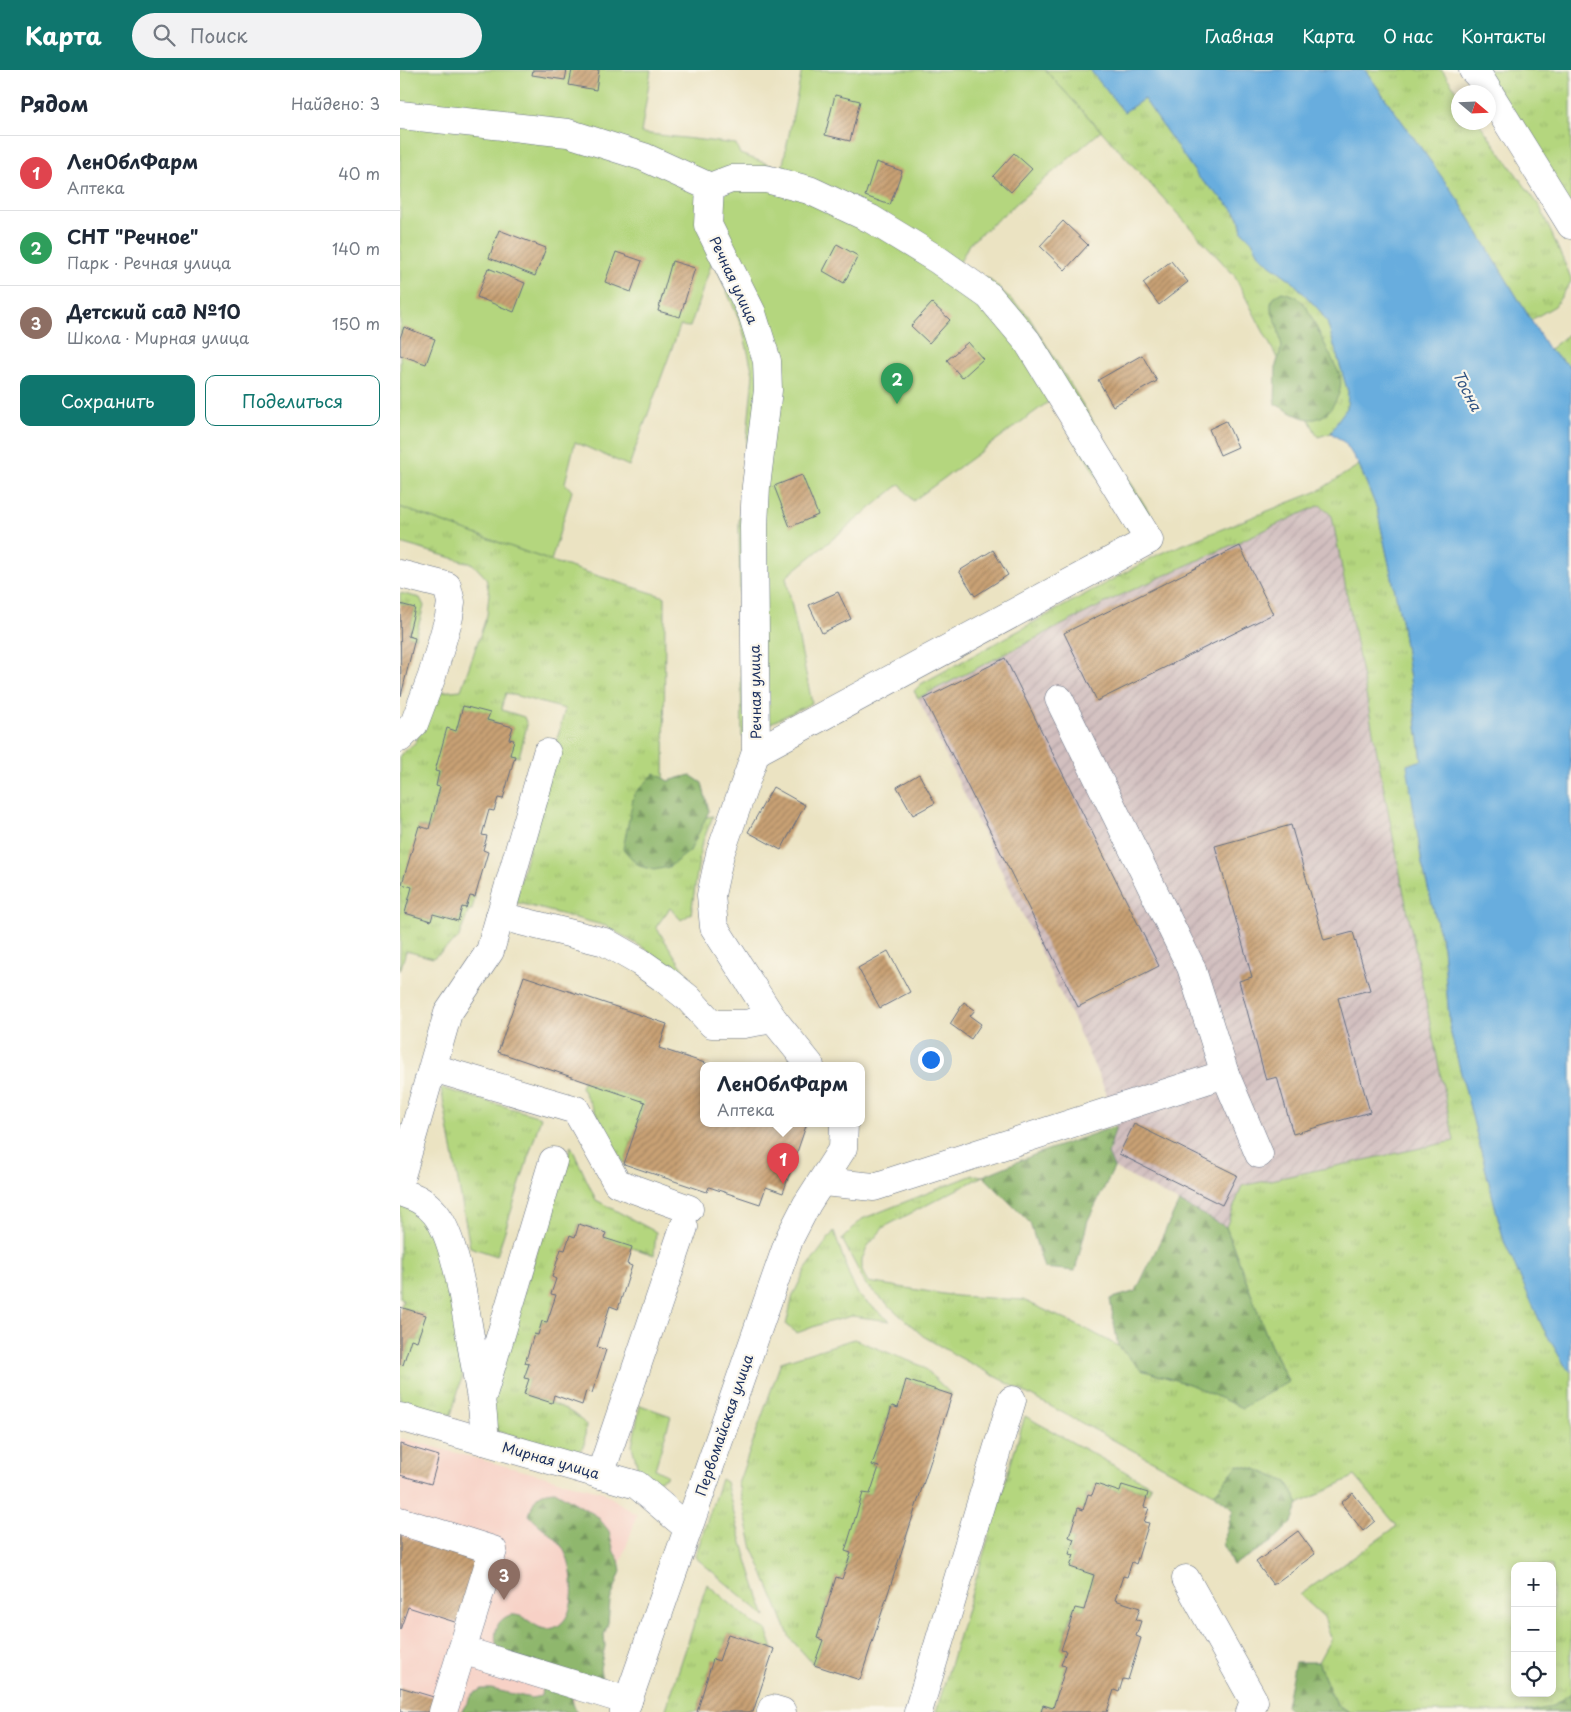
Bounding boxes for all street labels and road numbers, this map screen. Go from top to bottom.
street label: Речная улица [705,233,764,327]
street label: Речная улица [744,644,766,739]
street label: Первомайская улица [690,1351,758,1499]
street label: Мирная улица [500,1436,602,1484]

